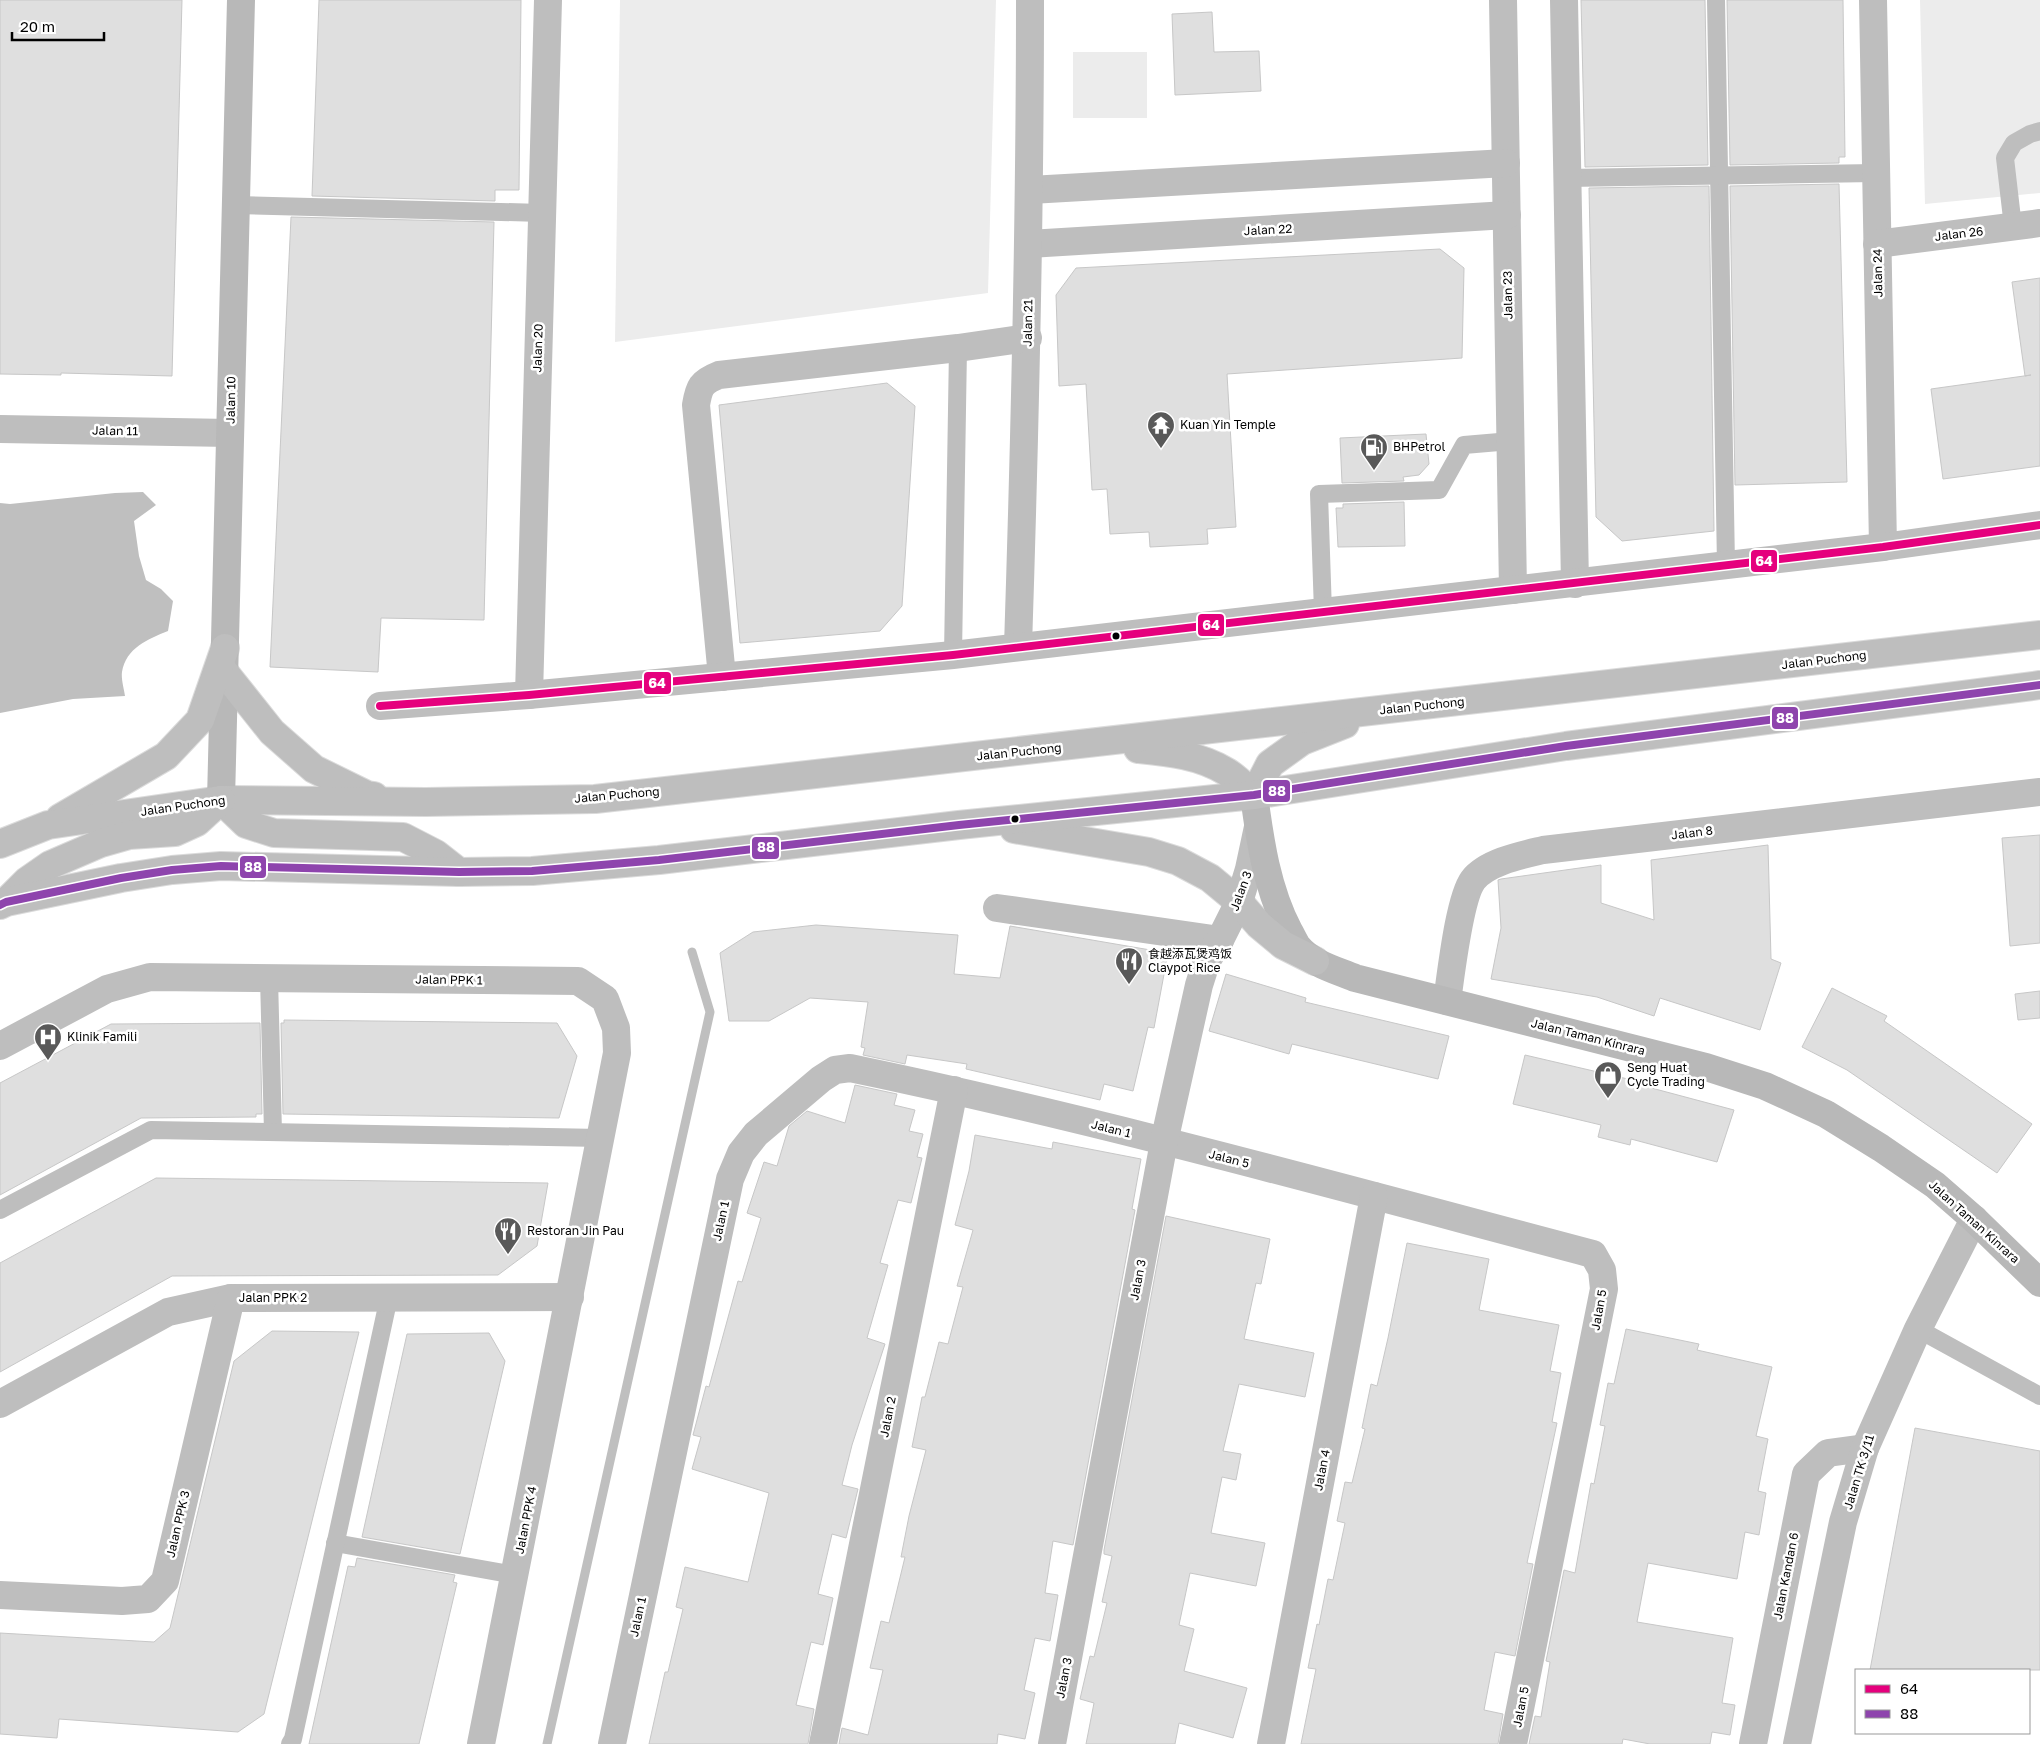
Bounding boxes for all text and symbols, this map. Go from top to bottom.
scale bar [12,10,105,42]
text: 20 m [20,17,55,35]
street label: Jalan 22 [1243,221,1293,238]
street label: Jalan 26 [1934,223,1984,244]
street label: Jalan 24 [1870,249,1885,298]
street label: Jalan 23 [1500,271,1515,319]
street label: Jalan 21 [1020,299,1035,347]
street label: Jalan 20 [529,323,546,373]
street label: Jalan 10 [223,376,238,424]
temple icon: Kuan Yin Temple [1146,410,1176,449]
place label: Kuan Yin Temple [1180,417,1276,432]
street label: Jalan 11 [92,423,138,438]
fuel station icon: BHPetrol [1359,432,1389,471]
place label: BHPetrol [1393,439,1445,454]
line badge: 64 [1750,549,1778,573]
text: 64 [1755,552,1773,569]
line badge: 64 [1197,613,1225,637]
text: 64 [1202,616,1220,633]
unlabelled marker [1111,631,1121,641]
street label: Jalan Puchong [1781,647,1867,672]
line badge: 64 [643,671,672,695]
text: 64 [648,674,666,691]
street label: Jalan Puchong [1379,694,1465,717]
line badge: 88 [1771,706,1799,730]
text: 88 [1776,709,1794,726]
street label: Jalan Puchong [976,740,1062,763]
line badge: 88 [1262,779,1291,803]
text: 88 [1268,782,1286,799]
street label: Jalan Puchong [574,783,660,806]
street label: Jalan Puchong [140,792,226,819]
unlabelled marker [1010,814,1020,824]
street label: Jalan 8 [1670,823,1714,842]
line badge: 88 [751,836,780,860]
text: 88 [757,838,775,855]
line badge: 88 [239,855,267,879]
text: 88 [244,858,262,875]
street label: Jalan 3 [1226,869,1255,913]
restaurant icon: 食越添瓦煲鸡饭 Claypot Rice [1114,946,1144,985]
place label: 食越添瓦煲鸡饭 Claypot Rice [1148,946,1232,975]
street label: Jalan PPK 1 [415,971,483,988]
street label: Jalan Taman Kinrara [1530,1015,1647,1058]
hospital icon: Klinik Famili [33,1022,63,1061]
place label: Klinik Famili [67,1029,137,1044]
shop icon: Seng Huat Cycle Trading [1593,1060,1623,1099]
place label: Seng Huat Cycle Trading [1627,1060,1705,1089]
street label: Jalan 1 [1090,1116,1133,1141]
street label: Jalan 5 [1207,1146,1251,1171]
street label: Jalan Taman Kinrara [1926,1177,2023,1266]
street label: Jalan 1 [709,1199,732,1242]
restaurant icon: Restoran Jin Pau [493,1216,523,1255]
place label: Restoran Jin Pau [527,1223,624,1238]
street label: Jalan 3 [1126,1258,1149,1302]
street label: Jalan 5 [1588,1288,1609,1332]
street label: Jalan PPK 2 [239,1290,307,1305]
street label: Jalan 2 [876,1395,899,1439]
street label: Jalan TK 3/11 [1840,1432,1877,1511]
street label: Jalan 4 [1310,1448,1333,1492]
street label: Jalan PPK 4 [512,1485,539,1555]
street label: Jalan PPK 3 [163,1489,193,1559]
street label: Jalan Kandan 6 [1770,1531,1801,1621]
street label: Jalan 1 [626,1595,649,1638]
street label: Jalan 3 [1052,1656,1075,1700]
legend [1855,1669,2030,1734]
text: 64 [1900,1679,1918,1697]
street label: Jalan 5 [1509,1685,1532,1729]
text: 88 [1900,1704,1918,1722]

